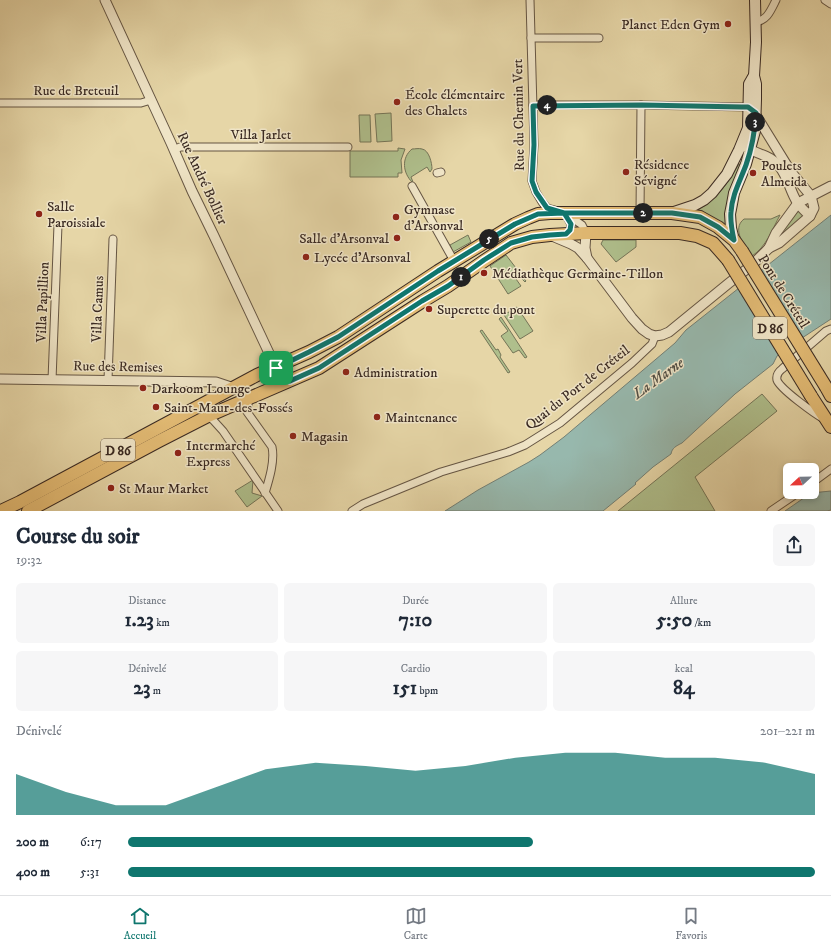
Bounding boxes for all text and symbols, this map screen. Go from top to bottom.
place label: Planet Eden Gym [621,16,720,34]
marker: Planet Eden Gym [723,19,733,29]
street label: Rue du Chemin Vert [509,58,529,171]
street label: Rue de Breteuil [33,82,119,100]
place label: École élémentaire des Chalets [405,86,505,120]
pin: 4 [537,95,557,115]
marker: École élémentaire des Chalets [392,97,402,107]
text: 4 [544,98,550,112]
pin: 3 [745,112,765,132]
text: 3 [753,115,757,129]
street label: Villa Jarlet [230,126,292,144]
street label: Rue André Bollier [173,129,232,229]
place label: Résidence Sévigné [634,156,689,190]
place label: Poulets Almeida [761,157,807,191]
marker: Résidence Sévigné [621,167,631,177]
marker: Poulets Almeida [748,168,758,178]
place label: Salle Paroissiale [47,198,106,232]
place label: Gymnase d'Arsonval [404,201,464,235]
pin: 2 [633,203,653,223]
text: 2 [640,206,646,220]
marker: Salle Paroissiale [34,209,44,219]
marker: Gymnase d'Arsonval [391,212,401,222]
pin: 5 [479,229,499,249]
place label: Salle d'Arsonval [299,230,390,248]
text: 5 [486,232,492,246]
marker: Salle d'Arsonval [392,233,402,243]
place label: Lycée d'Arsonval [314,249,411,267]
street label: Pont de Créteil [753,251,813,332]
marker: Lycée d'Arsonval [301,252,311,262]
street label: Villa Papillion [33,261,53,344]
place label: Médiathèque Germaine-Tillon [492,265,664,283]
pin: 1 [451,267,471,287]
marker: Médiathèque Germaine-Tillon [479,268,489,278]
text: 1 [459,270,463,284]
street label: Villa Camus [88,275,108,344]
place label: Superette du pont [437,301,536,319]
marker: Superette du pont [424,304,434,314]
road number: D 86 [753,317,787,339]
street label: Quai du Port de Créteil [522,341,634,434]
pin [259,351,293,385]
water label: La Marne [628,353,688,404]
street label: Rue des Remises [73,357,163,377]
icon: arrive [265,357,287,379]
place label: Administration [354,364,438,382]
marker: Administration [341,367,351,377]
place label: Darkoom Lounge [151,380,250,398]
marker: Darkoom Lounge [138,383,148,393]
place label: Saint-Maur-des-Fossés [164,399,293,417]
marker: Saint-Maur-des-Fossés [151,402,161,412]
place label: Maintenance [385,409,457,427]
marker: Maintenance [372,412,382,422]
place label: Magasin [301,428,349,446]
marker: Magasin [288,431,298,441]
place label: Intermarché Express [186,437,255,471]
road number: D 86 [101,439,135,461]
marker: Intermarché Express [173,448,183,458]
north arrow [783,463,819,499]
map controls [783,463,819,499]
place label: St Maur Market [119,480,209,498]
marker: St Maur Market [106,483,116,493]
text: Course du soir [16,523,140,550]
button: share [773,524,815,566]
text: 19:32 [16,552,42,568]
text: Distance [128,594,166,608]
text: Durée [402,594,429,608]
text: Allure [670,594,698,608]
text: 1.23 [124,608,154,633]
text: 7:10 [399,608,432,633]
text: 5:50 [656,608,692,633]
text: km [154,616,170,630]
text: /km [692,616,711,630]
text: Dénivelé [128,662,166,676]
text: Cardio [401,662,430,676]
text: kcal [675,662,693,676]
text: 23 [133,676,151,701]
text: 151 [393,676,417,701]
text: 84 [673,676,695,701]
text: m [151,684,161,698]
text: bpm [417,684,438,698]
text: Dénivelé [16,723,62,739]
text: 201–221 m [760,723,815,739]
text: 200 m [16,834,49,850]
text: 6:17 [80,834,102,850]
text: 400 m [16,864,50,880]
text: 5:31 [80,864,99,880]
tab: Accueil [124,905,156,943]
tab: Carte [404,905,428,943]
tab: Favoris [675,905,707,943]

